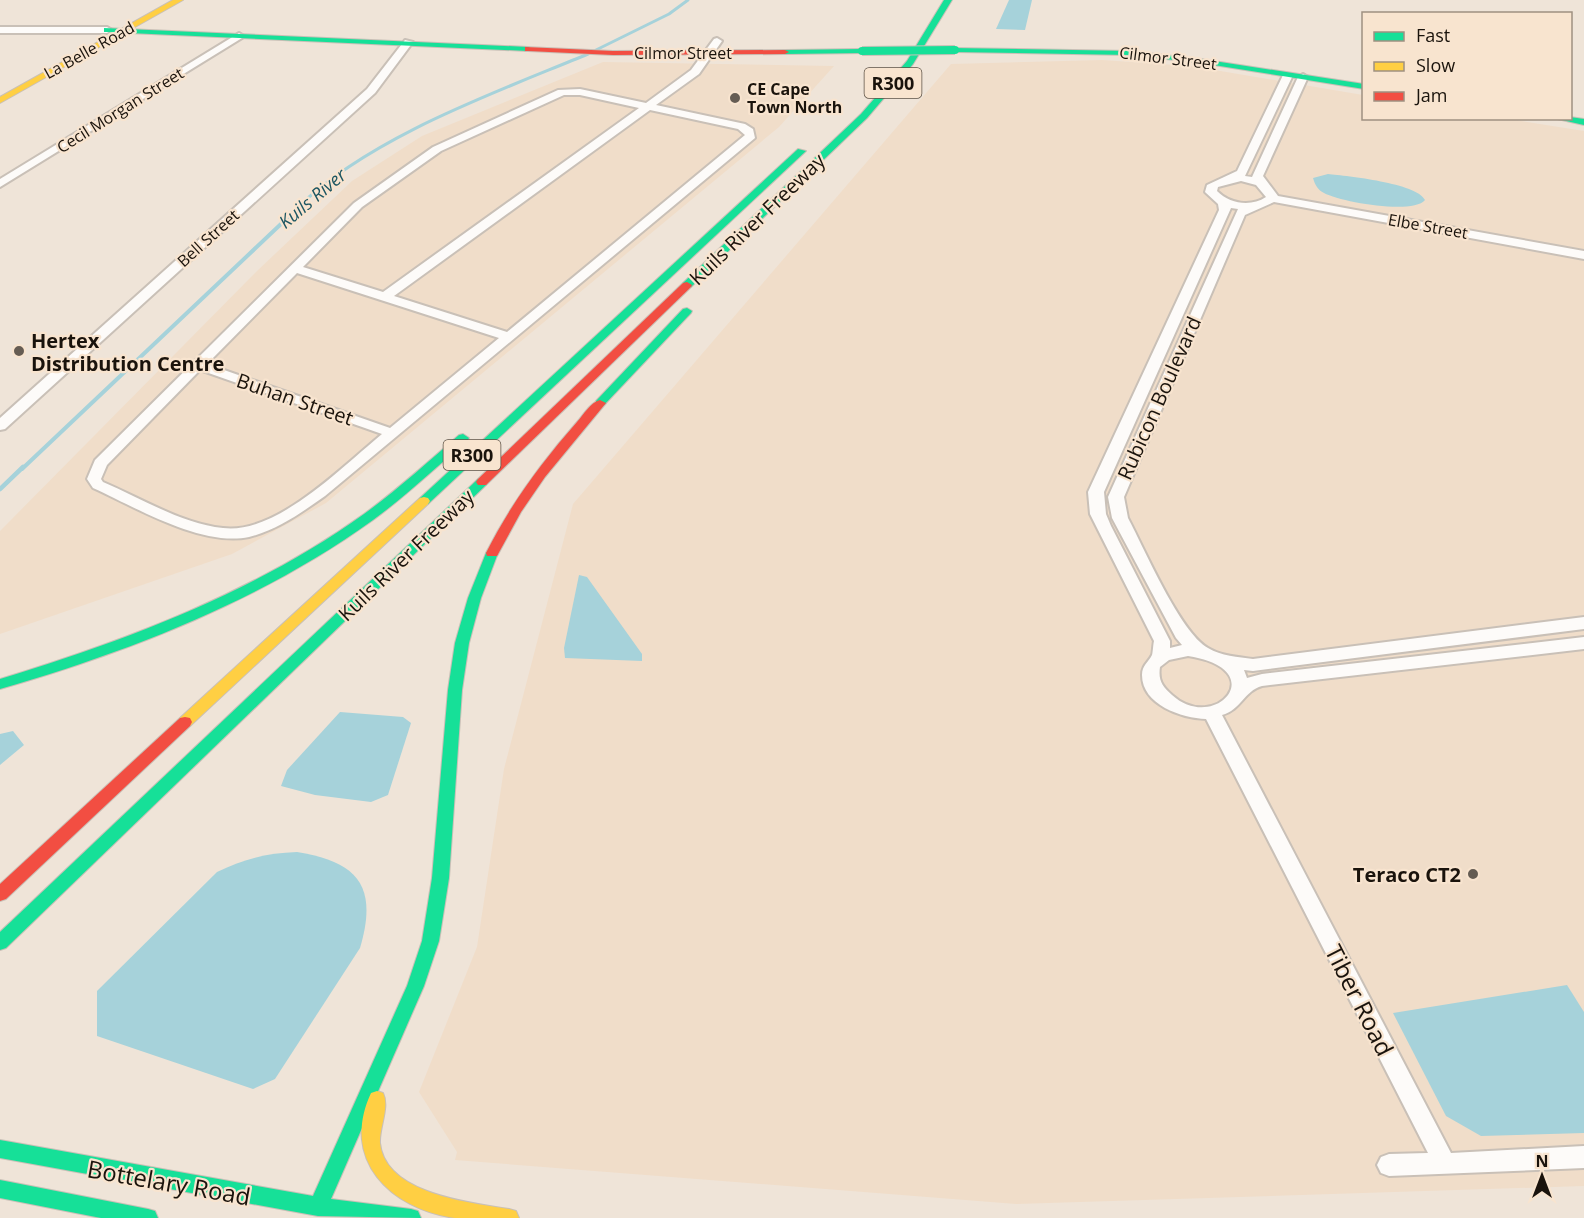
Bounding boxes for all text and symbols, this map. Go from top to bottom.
legend [1362,12,1572,120]
street label: La Belle Road [40,16,138,84]
text: Fast [1416,23,1450,47]
street label: Cilmor Street [1118,41,1218,75]
street label: Cilmor Street [634,42,732,64]
text: Slow [1416,53,1455,77]
street label: Cecil Morgan Street [52,62,188,158]
road number: R300 [864,68,922,98]
place label: CE Cape Town North [747,78,842,118]
text: Jam [1414,83,1448,107]
marker: CE Cape Town North [728,91,742,105]
street label: Kuils River Freeway [683,146,831,291]
water label: Kuils River [273,162,351,233]
street label: Bell Street [172,204,244,272]
street label: Elbe Street [1386,208,1470,244]
street label: Rubicon Boulevard [1111,312,1207,484]
place label: Hertex Distribution Centre [31,327,224,377]
marker: Hertex Distribution Centre [12,344,26,358]
street label: Buhan Street [233,366,357,432]
road number: R300 [444,440,500,470]
street label: Kuils River Freeway [332,482,480,627]
place label: Teraco CT2 [1353,861,1461,888]
marker: Teraco CT2 [1466,867,1480,881]
street label: Tiber Road [1318,939,1402,1061]
north arrow [1512,1146,1572,1206]
text: N [1535,1150,1549,1172]
street label: Bottelary Road [85,1151,253,1213]

